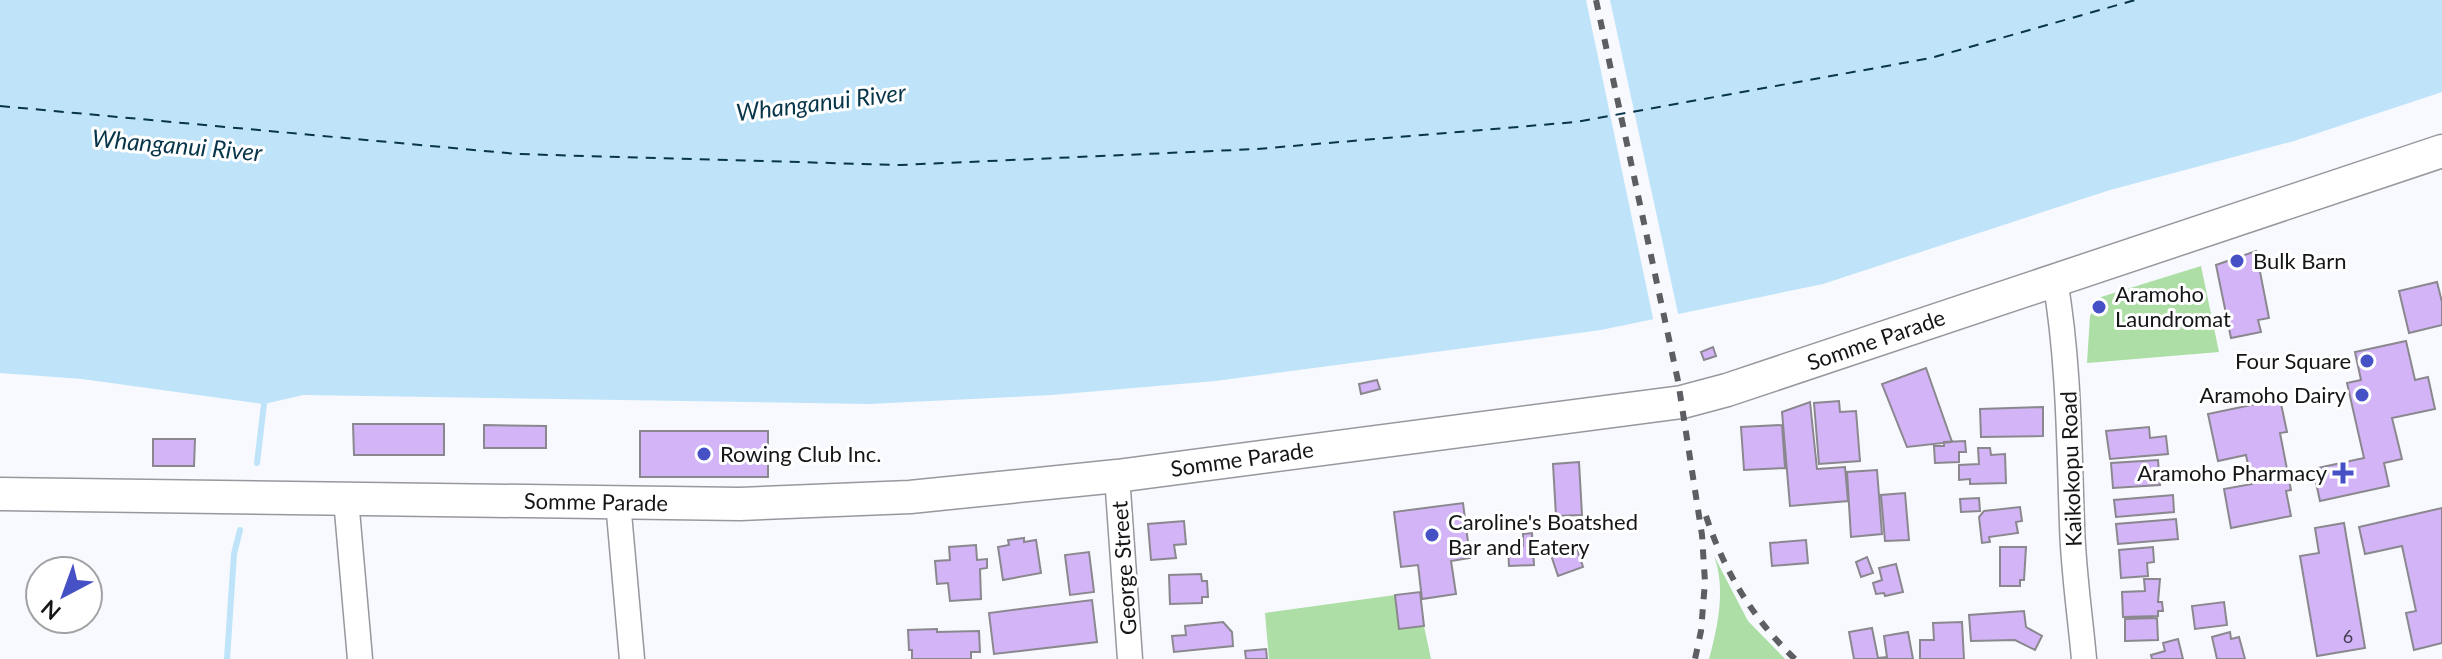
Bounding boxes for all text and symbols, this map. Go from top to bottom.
water label: Whanganui River [734,77,908,126]
water label: Whanganui River [91,123,264,166]
place label: Bulk Barn [2253,247,2347,274]
marker: Bulk Barn [2228,252,2246,270]
place label: Aramoho Laundromat [2115,280,2231,332]
marker: Aramoho Laundromat [2090,298,2108,316]
street label: Somme Parade [1803,303,1948,376]
place label: Four Square [2235,347,2351,374]
marker: Four Square [2358,352,2376,370]
place label: Aramoho Dairy [2199,381,2347,408]
marker: Aramoho Dairy [2353,386,2371,404]
street label: Kaikokopu Road [2054,391,2087,547]
street label: Somme Parade [1169,435,1315,482]
place label: Rowing Club Inc. [720,440,881,467]
marker: Rowing Club Inc. [695,445,713,463]
place label: Aramoho Pharmacy [2137,459,2328,486]
marker: Aramoho Pharmacy [2334,464,2352,482]
street label: Somme Parade [524,487,668,516]
street label: George Street [1105,500,1142,636]
place label: Caroline's Boatshed Bar and Eatery [1448,508,1638,560]
marker: Caroline's Boatshed Bar and Eatery [1423,526,1441,544]
north arrow [24,555,104,635]
text: N [35,595,66,626]
house number: 6 [2343,625,2353,647]

